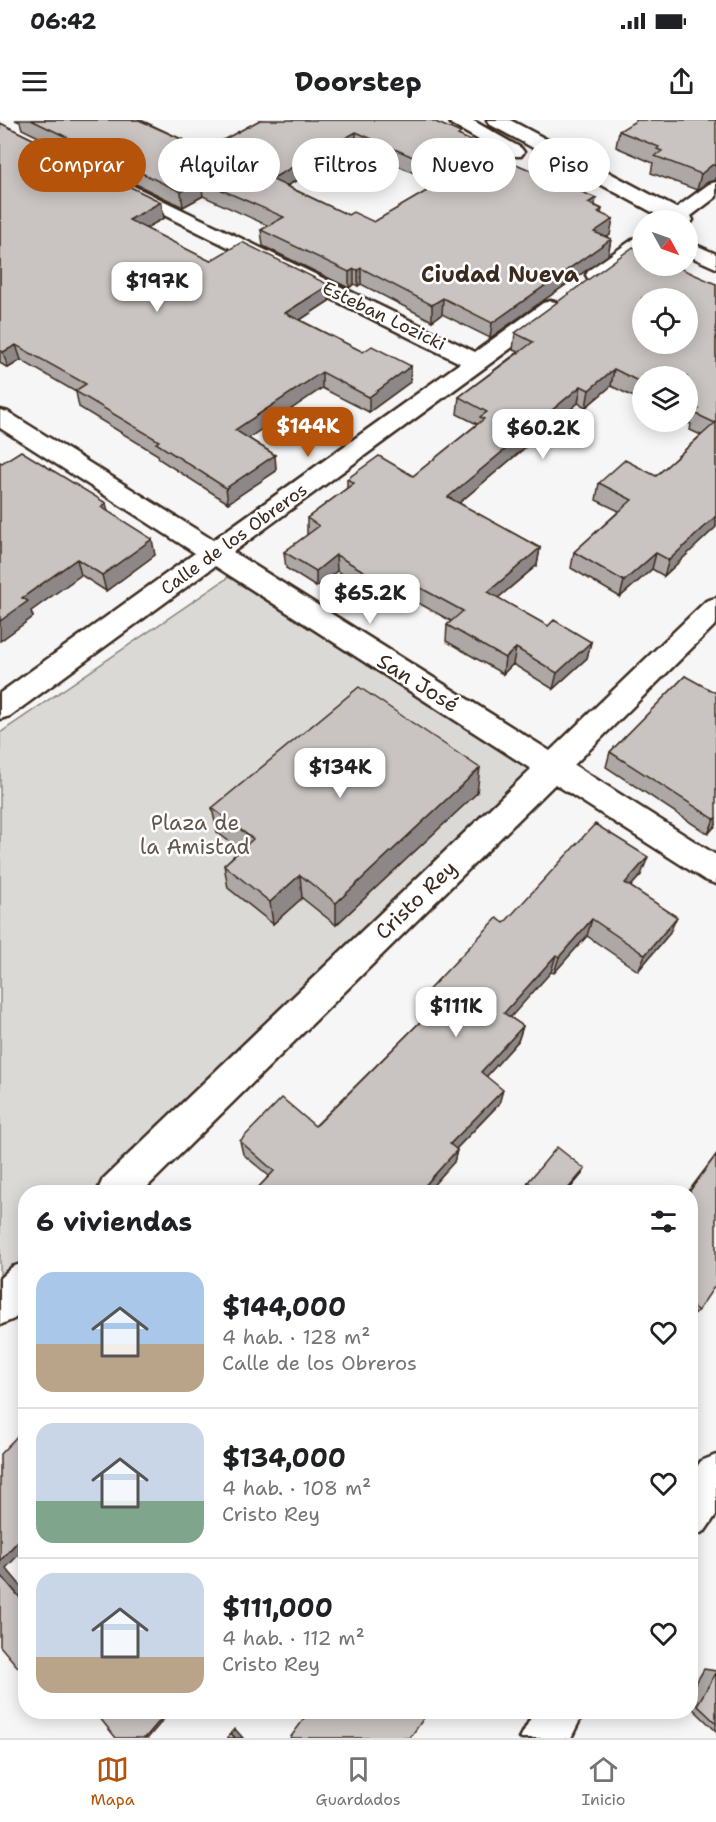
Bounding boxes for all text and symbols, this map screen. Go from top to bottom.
text: 06:42 [30,7,97,36]
text: Doorstep [294,63,422,100]
icon: menu [18,65,51,98]
icon: share [665,65,698,98]
chip: Comprar [18,138,146,192]
chip: Alquilar [158,138,280,192]
chip: Filtros [292,138,399,192]
chip: Nuevo [411,138,516,192]
chip: Piso [528,138,610,192]
north arrow [632,210,698,276]
map controls [632,210,698,432]
district label: Ciudad Nueva [421,260,579,289]
pin: $197K [115,262,199,313]
text: $197K [125,268,189,294]
street label: Esteban Lozicki [318,276,450,356]
button: locate [632,288,698,354]
button: layers [632,366,698,432]
pin: $144K [266,407,350,458]
pin: $60.2K [494,409,592,460]
text: $144K [276,413,340,439]
text: $60.2K [506,415,580,441]
street label: Calle de los Obreros [156,478,312,600]
pin: $65.2K [321,574,419,625]
text: $65.2K [334,580,406,606]
street label: San José [372,647,464,719]
pin: $134K [298,748,382,799]
text: $134K [308,754,372,780]
park label: Plaza de la Amistad [140,809,250,861]
street label: Cristo Rey [369,854,463,946]
pin: $111K [414,987,498,1038]
text: $111K [430,993,483,1019]
text: 6 viviendas [36,1204,192,1239]
icon: filters [647,1205,680,1238]
text: $144,000 [222,1289,346,1324]
icon: home [84,1296,156,1368]
icon: heart [647,1316,680,1349]
text: 4 hab. · 128 m² [222,1324,370,1350]
text: Calle de los Obreros [222,1350,417,1376]
text: $134,000 [222,1440,346,1475]
icon: home [84,1447,156,1519]
icon: heart [647,1467,680,1500]
text: 4 hab. · 108 m² [222,1475,371,1501]
text: Cristo Rey [222,1501,320,1527]
text: $111,000 [222,1590,333,1625]
icon: home [84,1597,156,1669]
icon: heart [647,1617,680,1650]
text: 4 hab. · 112 m² [222,1625,365,1651]
text: Cristo Rey [222,1651,320,1677]
tab: Mapa [90,1753,135,1810]
tab: Guardados [316,1753,401,1810]
tab: Inicio [582,1753,626,1810]

